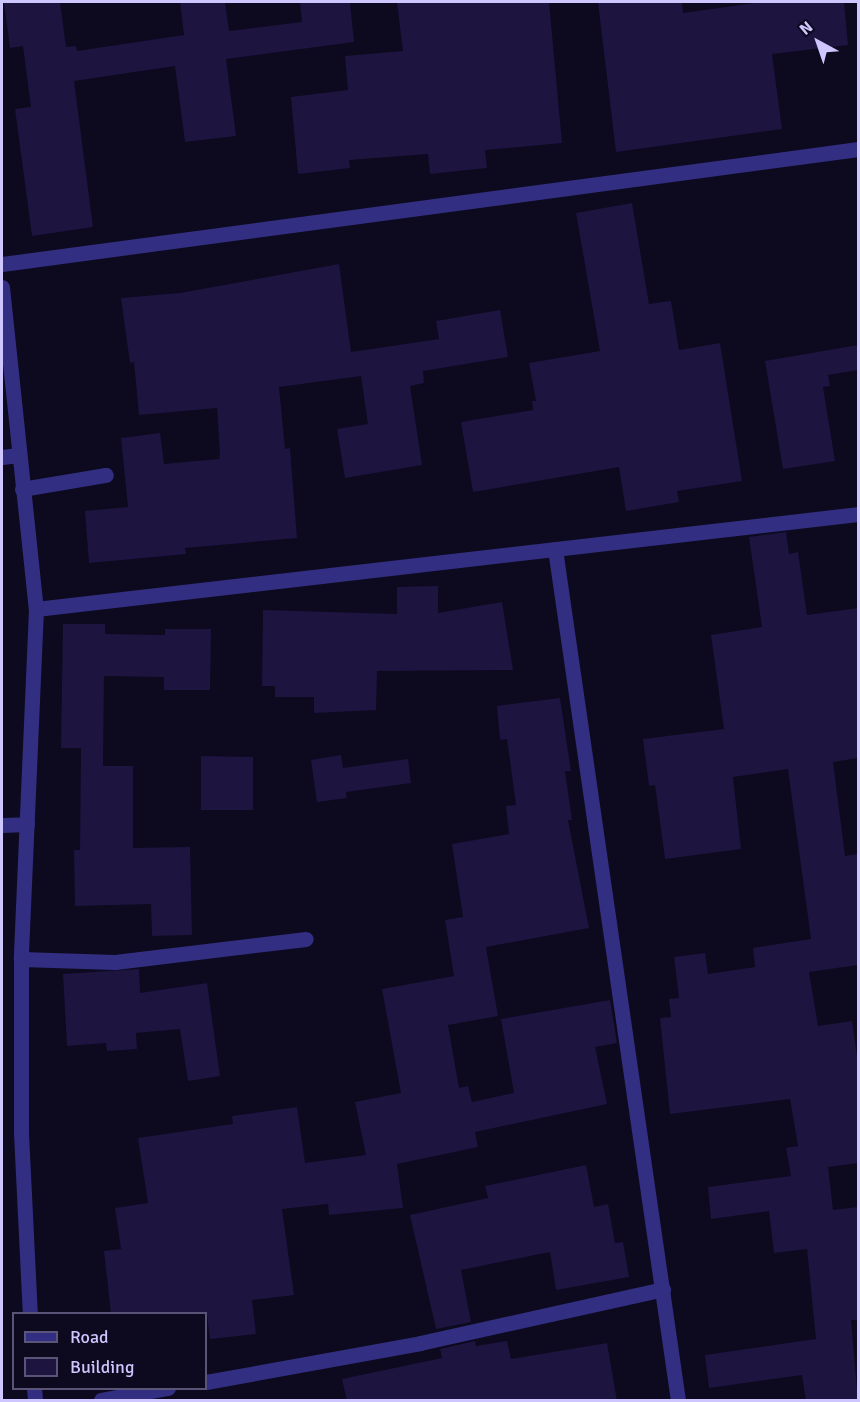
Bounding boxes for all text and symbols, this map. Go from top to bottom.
north arrow [788,12,848,72]
text: N [796,17,817,39]
legend [12,1312,207,1390]
text: Road [70,1326,109,1348]
text: Building [70,1356,134,1378]

